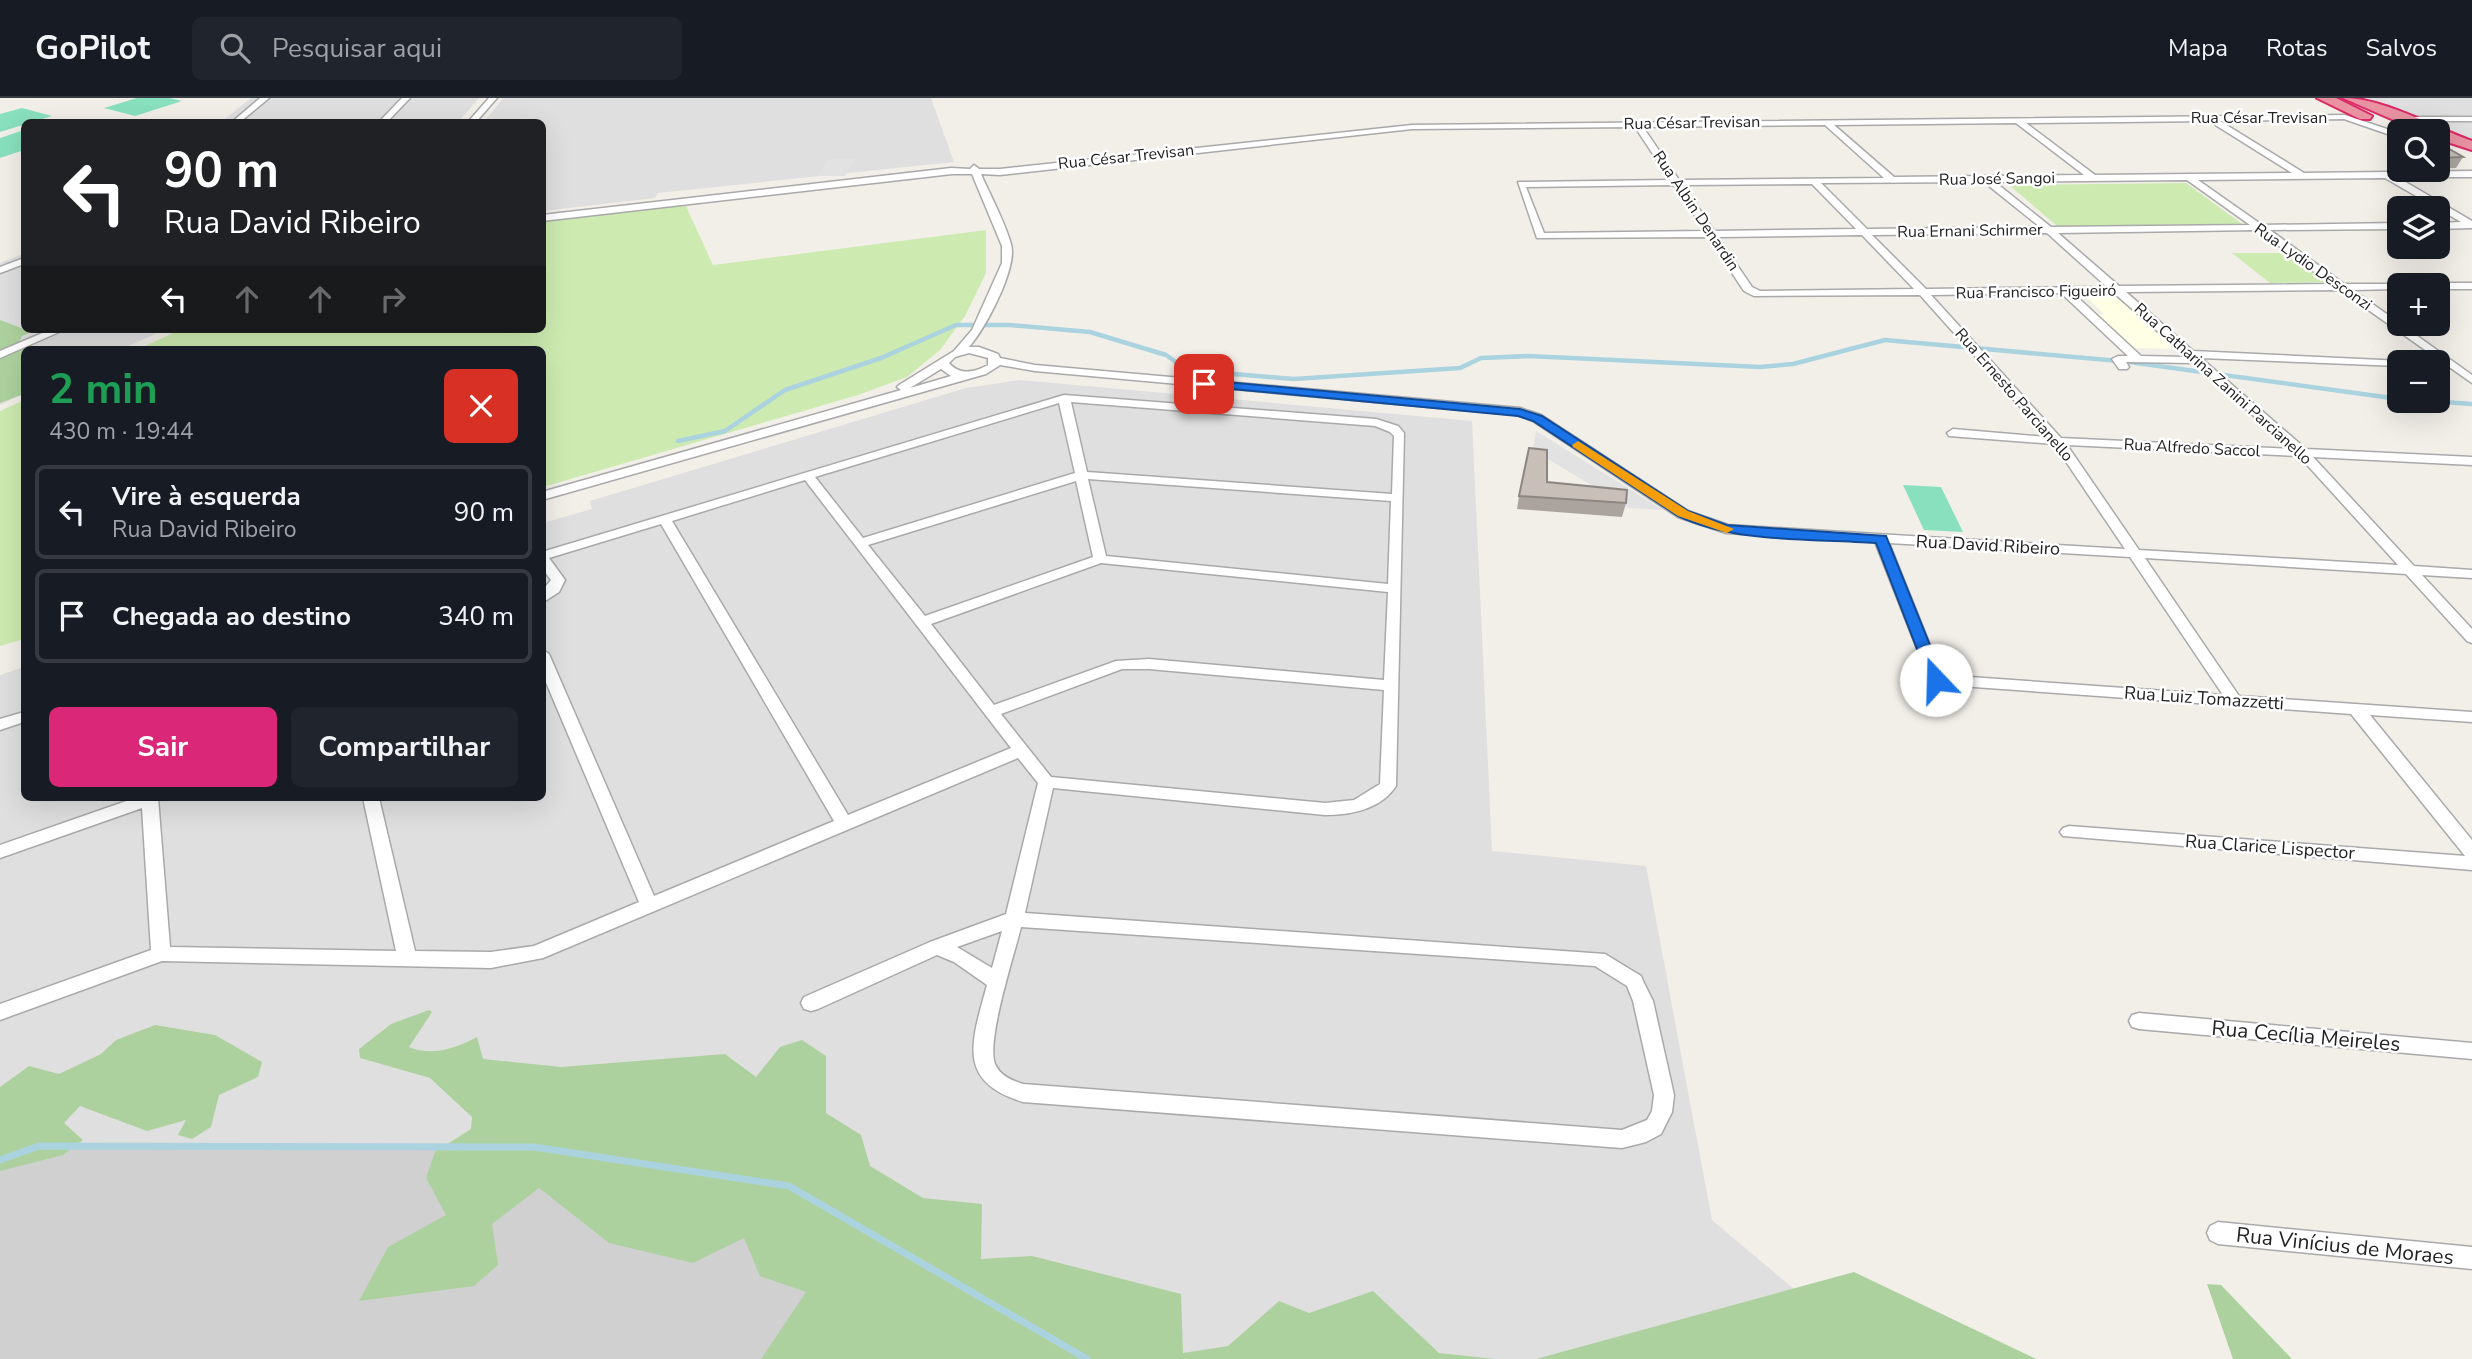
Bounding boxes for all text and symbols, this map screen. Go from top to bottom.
search box [192,17,682,80]
text: GoPilot [35,26,150,71]
icon: search [216,29,254,67]
text: Pesquisar aqui [272,31,442,66]
text: Mapa [2168,32,2228,64]
text: Rotas [2266,32,2328,64]
text: Salvos [2366,32,2437,64]
street label: Rua César Trevisan [2191,107,2327,129]
street label: Rua César Trevisan [1623,111,1761,135]
map controls [2387,119,2450,413]
button: search [2387,119,2450,182]
text: 90 m [164,137,279,204]
street label: Rua César Trevisan [1057,139,1195,175]
icon: left [49,147,140,238]
street label: Rua Albin Denardin [1648,147,1744,275]
street label: Rua José Sangoi [1939,167,2055,191]
button: layers [2387,196,2450,259]
text: Rua David Ribeiro [164,201,421,244]
street label: Rua Lydio Desconzi [2250,218,2376,316]
street label: Rua Ernani Schirmer [1897,219,2043,243]
button: + [2387,273,2450,336]
icon: left [155,280,193,318]
icon: ahead [228,280,266,318]
icon: ahead [301,280,339,318]
icon: right [374,280,412,318]
street label: Rua Francisco Figueiró [1955,280,2117,304]
street label: Rua Catharina Zanini Parcianello [2129,298,2317,470]
street label: Rua Ernesto Parcianello [1950,323,2078,467]
button: − [2387,350,2450,413]
pin [1174,354,1234,414]
text: 2 min [49,361,158,418]
icon: arrive [1185,365,1223,403]
button: close [444,369,518,443]
text: 430 m · 19:44 [49,416,194,447]
street label: Rua Alfredo Saccol [2123,433,2261,463]
text: Vire à esquerda [112,479,301,514]
icon: left [53,493,91,531]
text: 90 m [454,495,514,530]
text: Rua David Ribeiro [112,514,297,545]
street label: Rua David Ribeiro [1915,529,2061,561]
icon: arrive [53,597,91,635]
text: Chegada ao destino [112,599,351,634]
text: 340 m [438,599,514,634]
position arrow [1899,643,1973,717]
street label: Rua Luiz Tomazzetti [2123,680,2285,716]
button: Sair [49,707,277,787]
button: Compartilhar [291,707,518,787]
street label: Rua Clarice Lispector [2184,829,2356,865]
street label: Rua Cecília Meireles [2210,1014,2402,1058]
street label: Rua Vinícius de Moraes [2235,1221,2455,1271]

